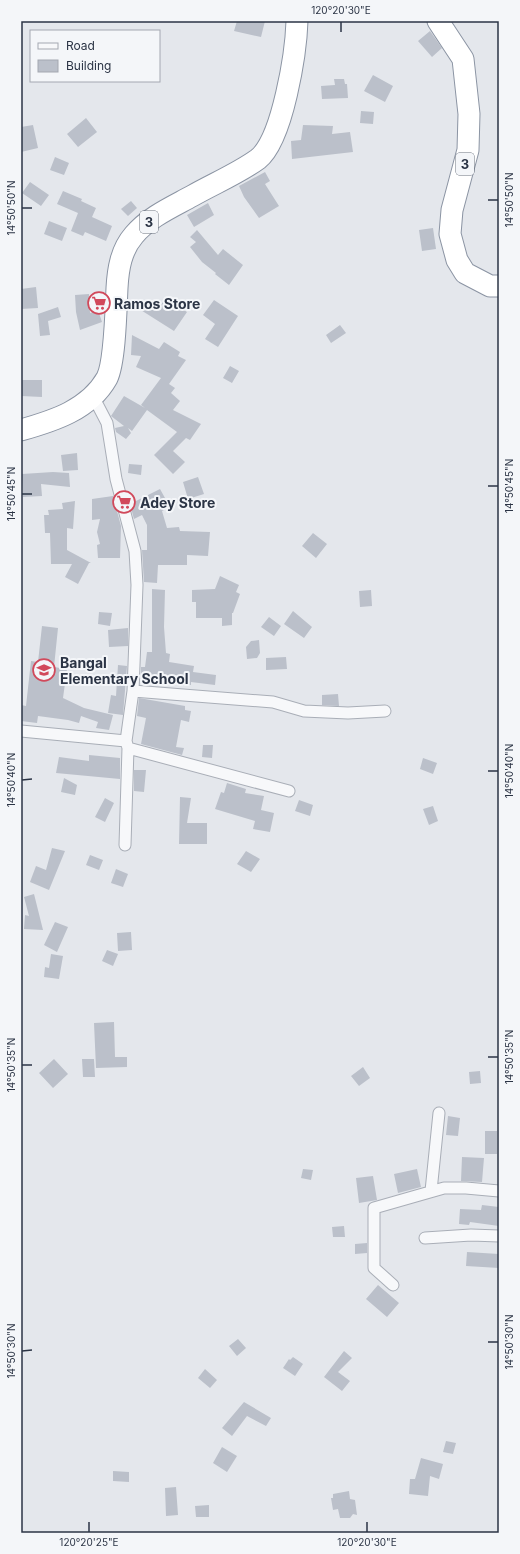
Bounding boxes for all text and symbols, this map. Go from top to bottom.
text: 120°20'30"E [311,4,371,16]
legend [30,30,160,82]
text: Road [66,38,95,53]
text: Building [66,58,111,73]
road number: 3 [456,153,474,175]
text: 14°50'50"N [503,173,515,227]
text: 14°50'50"N [5,181,17,235]
road number: 3 [140,211,158,233]
supermarket icon: Ramos Store [86,290,112,316]
place label: Ramos Store [114,295,200,312]
text: 14°50'45"N [503,459,515,513]
text: 14°50'45"N [5,467,17,521]
supermarket icon: Adey Store [111,489,137,515]
place label: Adey Store [140,494,215,511]
place label: Bangal Elementary School [60,654,189,687]
school or university icon: Bangal Elementary School [31,657,57,683]
text: 14°50'40"N [503,744,515,798]
text: 14°50'40"N [5,753,17,807]
text: 14°50'35"N [503,1030,515,1084]
text: 14°50'35"N [5,1038,17,1092]
text: 14°50'30"N [503,1315,515,1369]
text: 14°50'30"N [5,1324,17,1378]
text: 120°20'25"E [59,1536,119,1548]
text: 120°20'30"E [337,1536,397,1548]

